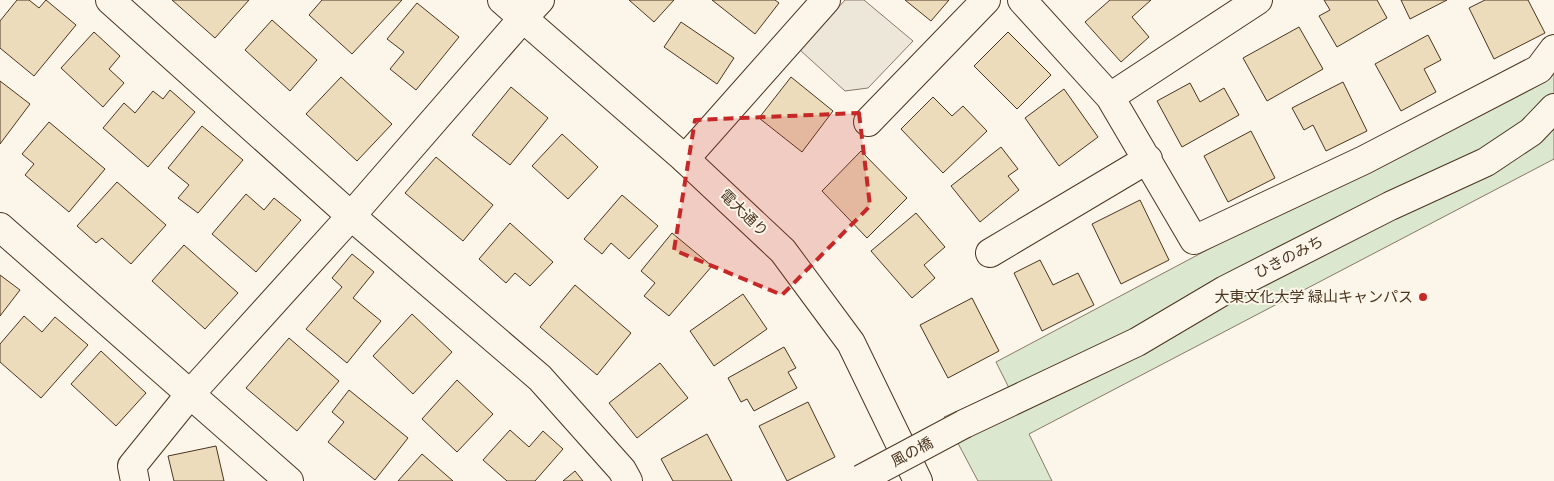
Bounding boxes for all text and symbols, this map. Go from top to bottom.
street label: 電大通り [715,186,771,242]
street label: ひきのみち [1252,233,1327,284]
place label: 大東文化大学 緑山キャンパス [1214,289,1413,308]
marker: 大東文化大学 緑山キャンパス [1417,291,1429,303]
street label: 風の橋 [888,434,937,472]

